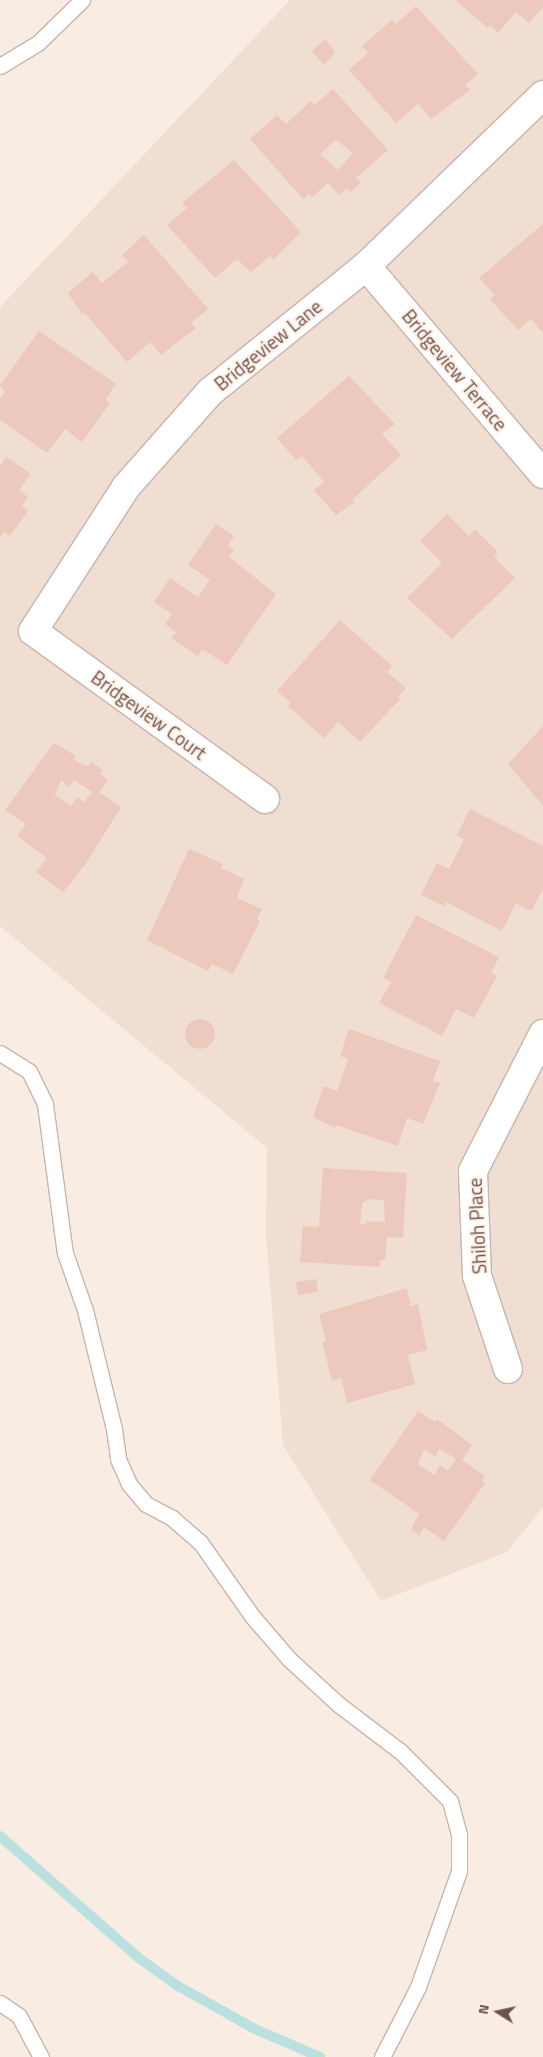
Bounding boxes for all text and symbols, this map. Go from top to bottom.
street label: Bridgeview Lane [210,295,326,395]
street label: Bridgeview Terrace [398,305,512,435]
street label: Bridgeview Court [87,666,211,764]
street label: Shiloh Place [463,1177,491,1275]
north arrow [473,1987,523,2037]
text: N [472,2003,494,2016]

